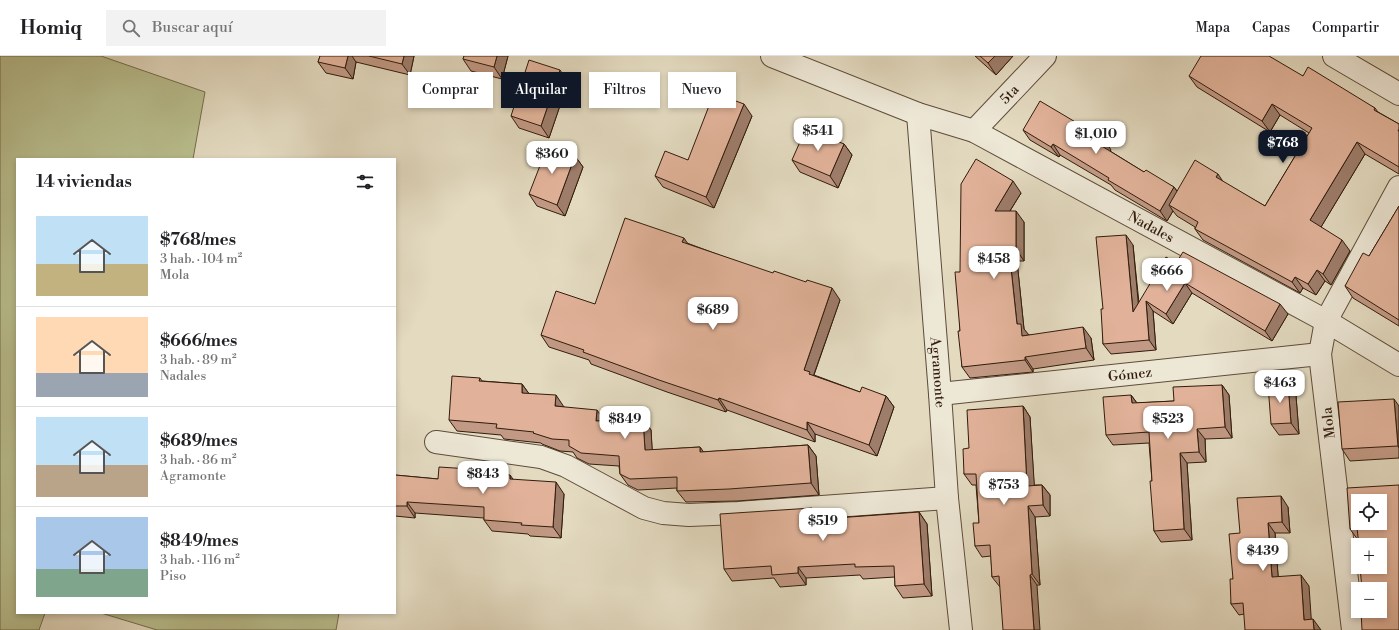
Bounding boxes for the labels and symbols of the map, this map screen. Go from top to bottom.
street label: 5ta [996,81,1024,108]
pin: $541 [794,118,842,152]
pin: $1,010 [1063,121,1129,155]
pin: $768 [1259,130,1307,164]
pin: $360 [528,141,576,175]
street label: Nadales [1125,208,1177,247]
pin: $458 [970,246,1018,280]
pin: $666 [1143,258,1191,292]
pin: $689 [689,297,737,331]
street label: Agramonte [925,335,949,408]
street label: Gómez [1107,364,1153,386]
pin: $463 [1256,370,1304,404]
street label: Mola [1318,405,1340,440]
pin: $849 [601,406,649,440]
pin: $523 [1144,406,1192,440]
pin: $843 [459,461,507,495]
pin: $753 [980,472,1028,506]
pin: $519 [799,508,847,542]
pin: $439 [1239,538,1287,572]

